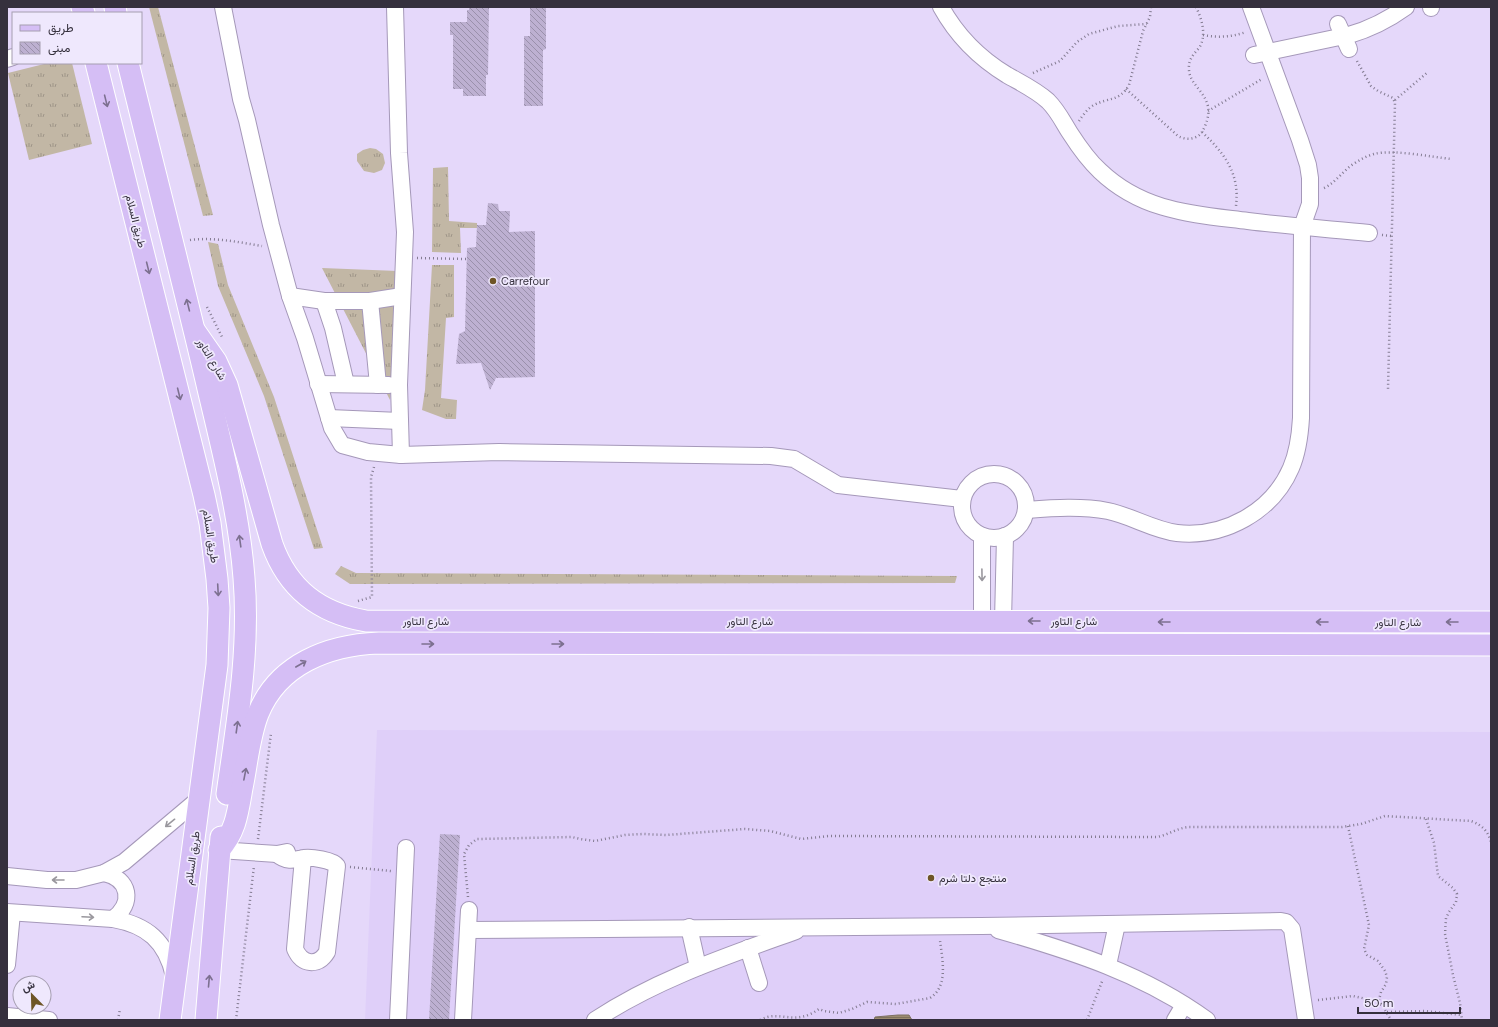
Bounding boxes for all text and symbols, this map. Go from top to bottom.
legend [12,12,142,64]
text: طريق [48,20,74,36]
text: مبنى [48,40,70,56]
one-way arrow [103,94,110,107]
street label: طريق السلام [122,193,149,249]
one-way arrow [144,261,152,274]
place label: Carrefour [501,274,549,288]
marker: Carrefour [488,276,498,286]
one-way arrow [184,299,192,312]
street label: شارع التاور [193,335,230,383]
one-way arrow [176,387,183,400]
street label: طريق السلام [199,508,222,564]
one-way arrow [236,535,244,548]
one-way arrow [978,568,986,581]
one-way arrow [214,583,222,596]
street label: شارع التاور [402,614,450,629]
street label: شارع التاور [726,614,774,629]
street label: شارع التاور [1050,614,1098,629]
street label: شارع التاور [1374,615,1422,630]
one-way arrow [1028,617,1041,625]
one-way arrow [1158,618,1171,626]
one-way arrow [1316,618,1329,626]
one-way arrow [1446,618,1459,626]
one-way arrow [421,640,434,648]
one-way arrow [551,640,564,648]
one-way arrow [295,659,307,667]
one-way arrow [233,721,241,734]
one-way arrow [241,768,249,781]
one-way arrow [165,818,175,827]
street label: طريق السلام [181,830,204,886]
place label: منتجع دلتا شرم [939,871,1007,886]
marker: منتجع دلتا شرم [926,873,936,883]
one-way arrow [52,876,65,884]
one-way arrow [81,914,94,921]
north arrow [12,975,52,1015]
one-way arrow [205,975,212,988]
text: ش [19,977,37,995]
scale bar [1358,989,1460,1015]
text: 50 m [1364,995,1393,1011]

